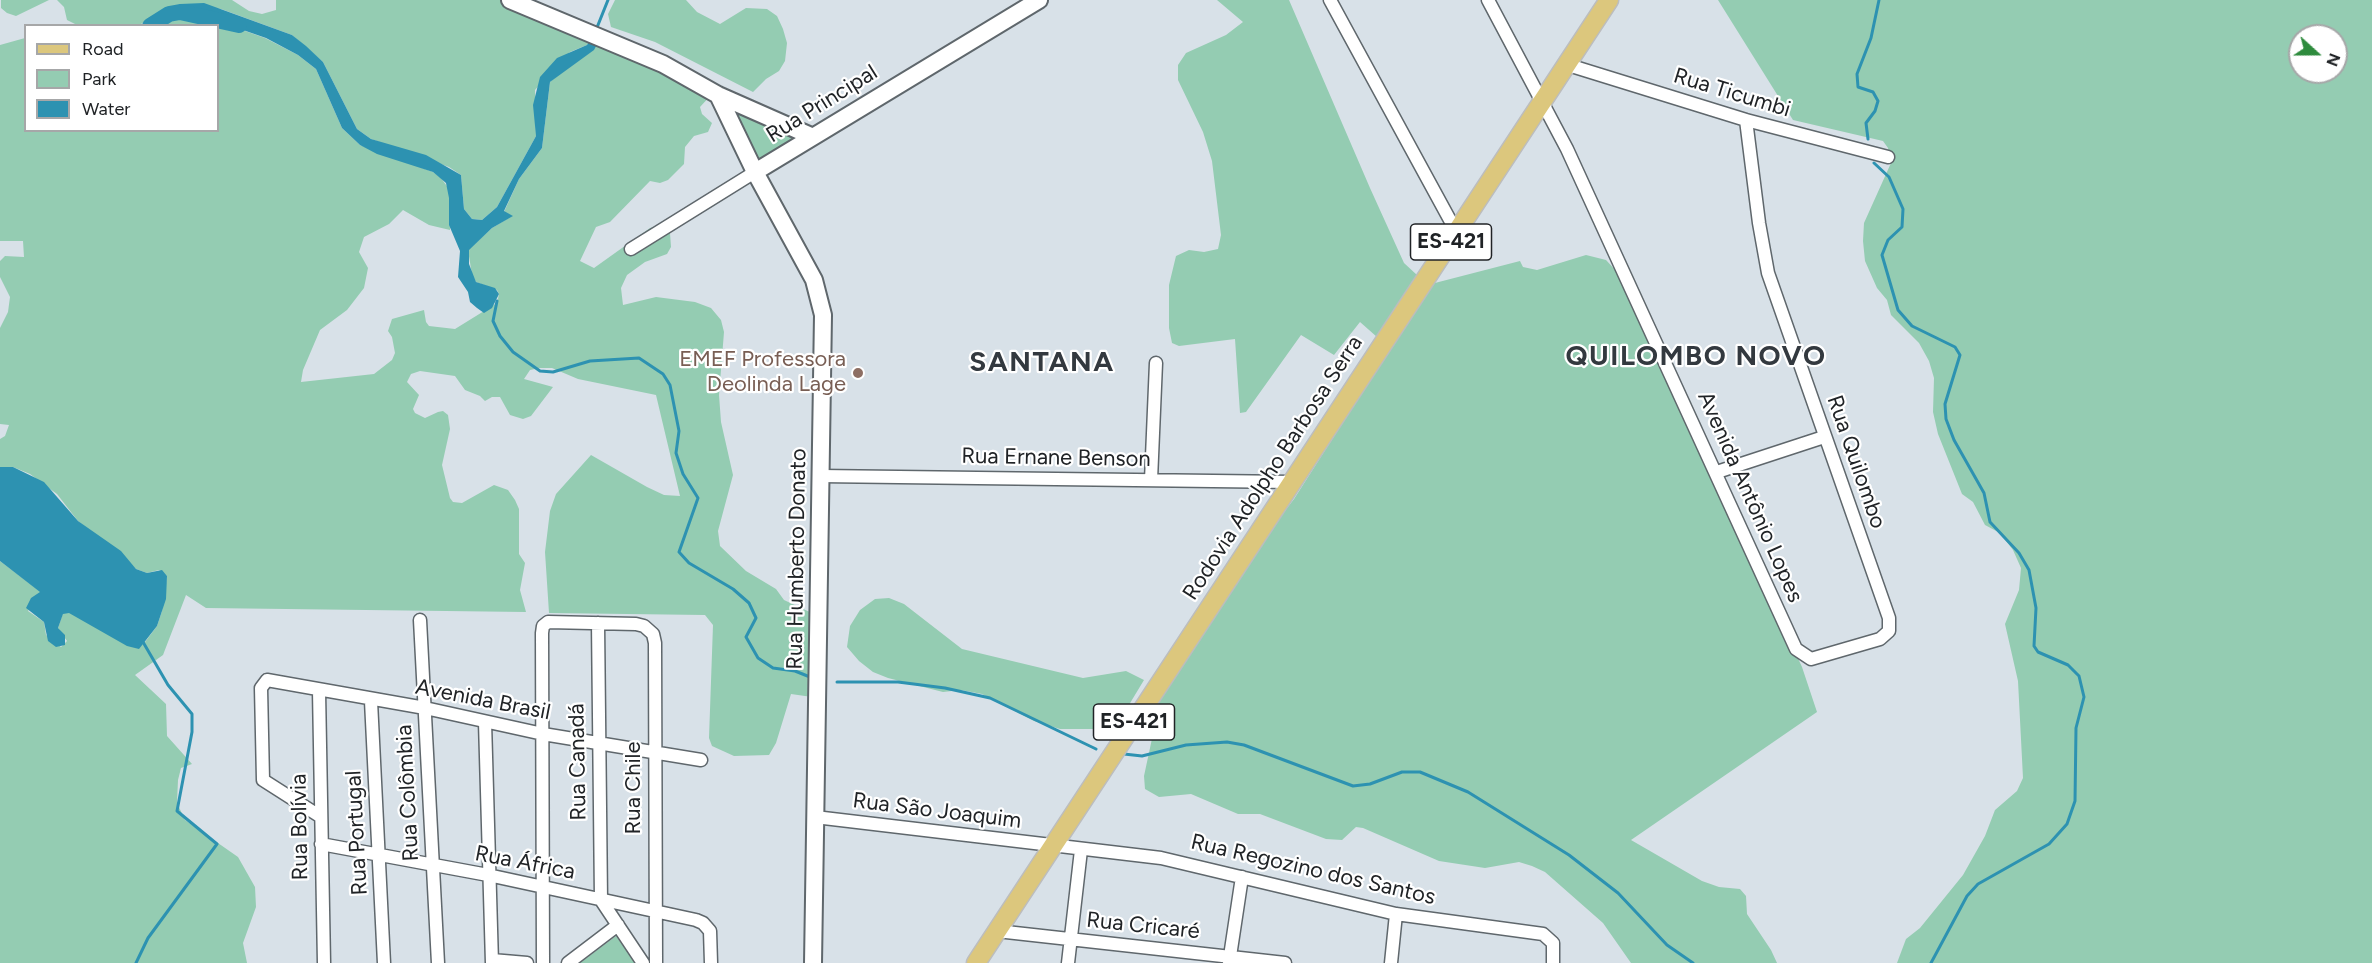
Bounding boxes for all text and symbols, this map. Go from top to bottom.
legend [24,24,219,132]
north arrow [2288,24,2348,84]
text: Road [82,38,123,60]
text: N [2322,51,2344,69]
street label: Rua Principal [761,59,883,149]
street label: Rua Ticumbi [1670,63,1794,123]
text: Park [82,68,116,90]
text: Water [82,98,130,120]
road number: ES-421 [1410,224,1492,260]
street label: Rodovia Adolpho Barbosa Serra [1177,331,1369,605]
district label: QUILOMBO NOVO [1566,340,1826,374]
district label: SANTANA [969,346,1115,380]
place label: EMEF Professora Deolinda Lage [679,347,846,398]
marker: EMEF Professora Deolinda Lage [851,366,865,380]
street label: Avenida Antônio Lopes [1692,387,1808,607]
street label: Rua Quilombo [1821,392,1891,532]
street label: Rua Ernane Benson [961,443,1151,473]
street label: Rua Humberto Donato [782,448,812,670]
street label: Avenida Brasil [413,674,553,726]
street label: Rua Canadá [564,703,592,821]
road number: ES-421 [1094,704,1174,740]
street label: Rua Colômbia [391,724,425,862]
street label: Rua Chile [621,742,647,834]
street label: Rua Portugal [341,770,373,896]
street label: Rua Bolívia [286,773,314,881]
street label: Rua São Joaquim [851,788,1023,834]
street label: Rua Regozino dos Santos [1188,829,1438,911]
street label: Rua África [473,840,577,886]
street label: Rua Cricaré [1085,907,1201,945]

